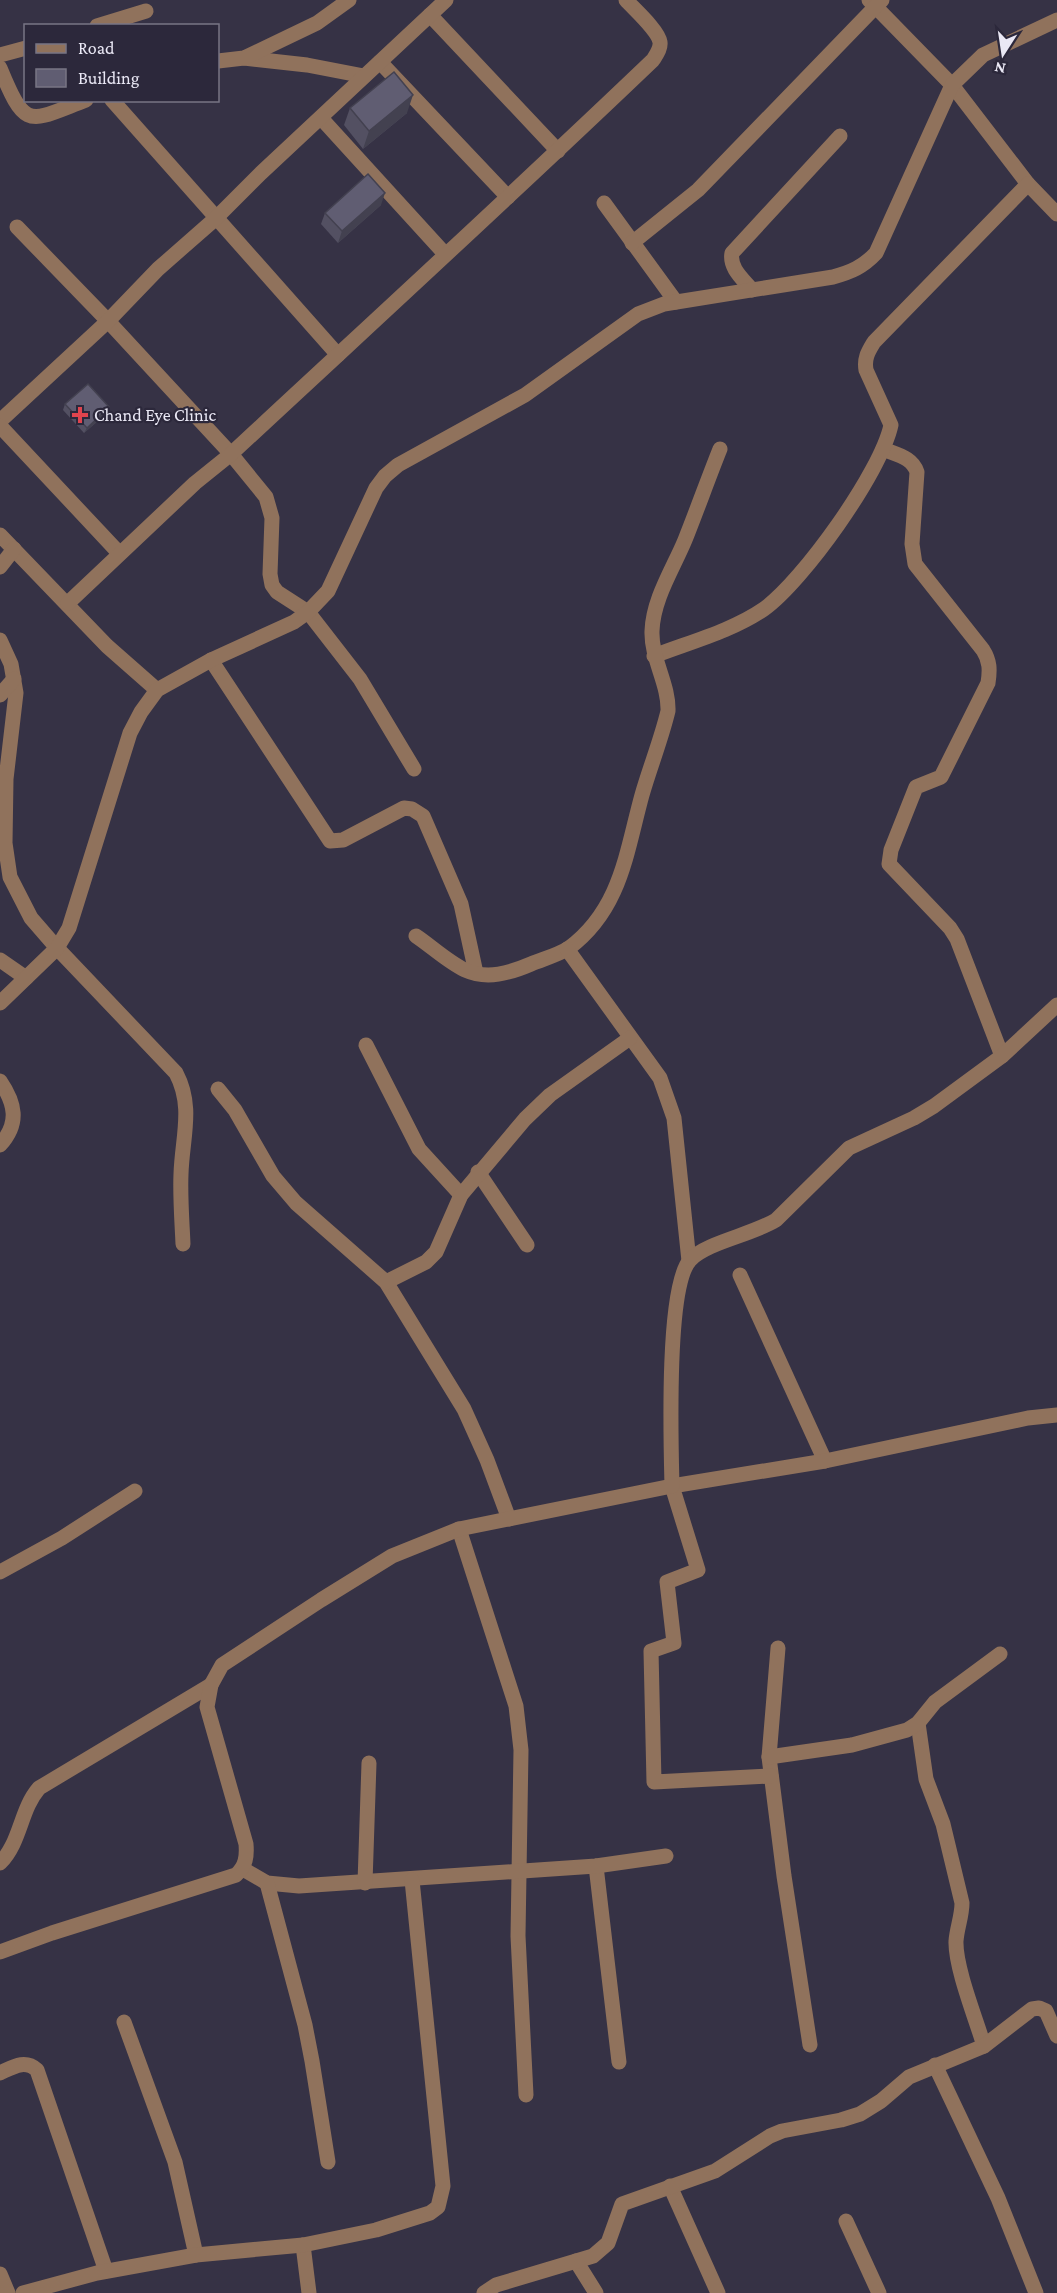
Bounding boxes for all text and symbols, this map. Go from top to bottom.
legend [24,24,219,102]
north arrow [973,24,1033,84]
text: Road [78,38,115,58]
text: N [993,59,1007,78]
text: Building [78,68,140,88]
place label: Chand Eye Clinic [94,405,216,425]
marker: Chand Eye Clinic [71,406,89,424]

